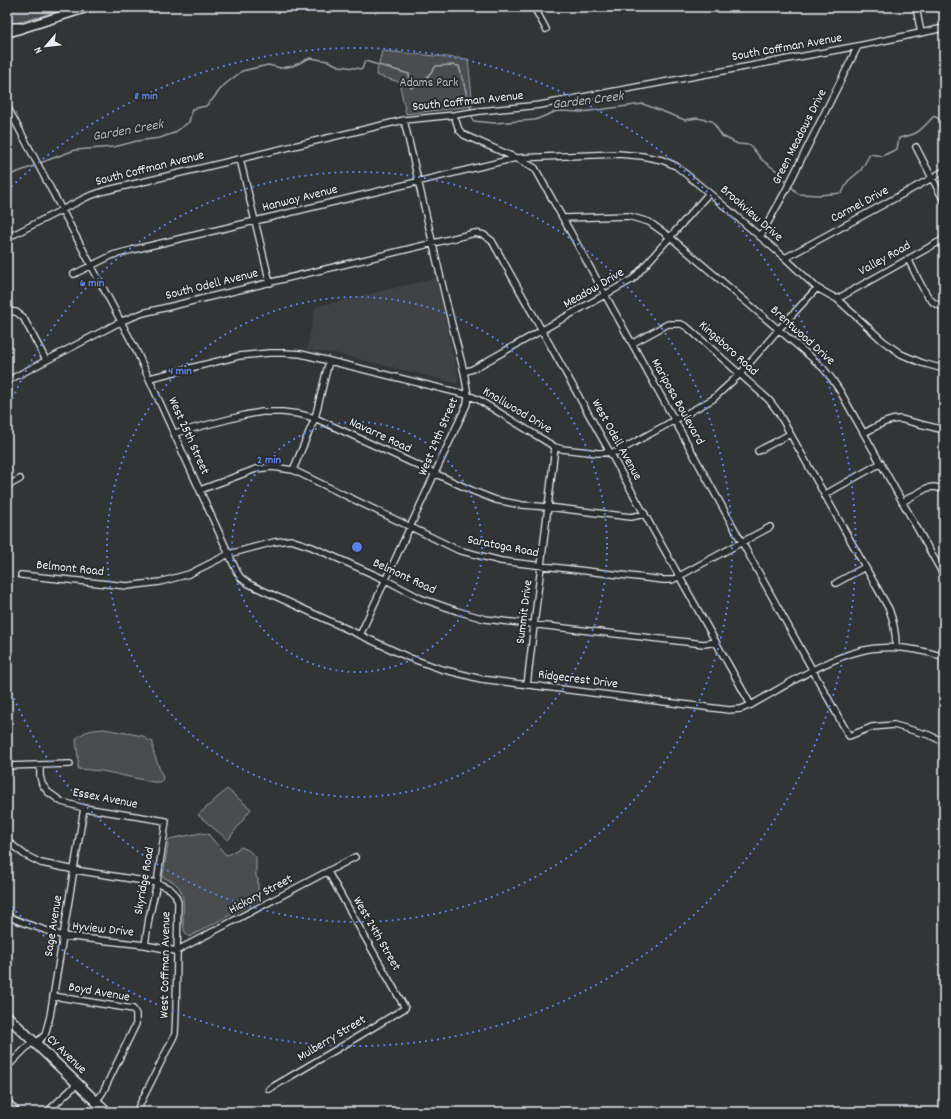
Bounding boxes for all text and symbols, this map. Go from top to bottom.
north arrow [26,26,66,66]
street label: South Coffman Avenue [730,29,844,67]
text: N [30,43,47,56]
park label: Adams Park [400,74,458,93]
street label: Green Meadows Drive [768,86,832,188]
street label: South Coffman Avenue [412,87,525,117]
water label: Garden Creek [551,87,626,115]
text: 8 min [134,88,158,105]
water label: Garden Creek [91,115,166,147]
street label: South Coffman Avenue [94,146,207,192]
street label: Hanway Avenue [260,180,340,218]
street label: Brookview Drive [715,181,787,247]
street label: Carmel Drive [828,182,893,228]
street label: Valley Road [856,237,914,281]
street label: South Odell Avenue [164,264,261,306]
street label: Meadow Drive [560,264,628,314]
text: 6 min [80,275,105,292]
street label: Brentwood Drive [765,302,839,371]
street label: Kingsboro Road [694,317,762,381]
street label: Mariposa Boulevard [645,355,709,449]
text: 4 min [168,363,192,380]
street label: Knollwood Drive [479,383,556,439]
street label: West 25th Street [162,394,214,478]
street label: West 29th Street [414,395,464,479]
street label: West Odell Avenue [586,396,646,484]
street label: Navarre Road [346,413,414,459]
text: 2 min [257,452,281,469]
street label: Saratoga Road [466,531,540,563]
centre of rings [350,540,364,554]
street label: Belmont Road [369,554,439,600]
street label: Belmont Road [35,556,105,582]
street label: Summit Drive [512,579,538,645]
street label: Ridgecrest Drive [537,666,619,694]
street label: Essex Avenue [71,783,139,815]
street label: Skyridge Road [130,846,160,916]
street label: Hickory Street [226,870,297,920]
street label: West 24th Street [347,893,405,975]
street label: Sage Avenue [40,894,68,958]
street label: West Coffman Avenue [156,911,176,1019]
street label: Hyview Drive [71,917,135,943]
street label: Boyd Avenue [67,978,131,1008]
street label: Mulberry Street [294,1011,370,1067]
street label: CY Avenue [42,1031,91,1079]

